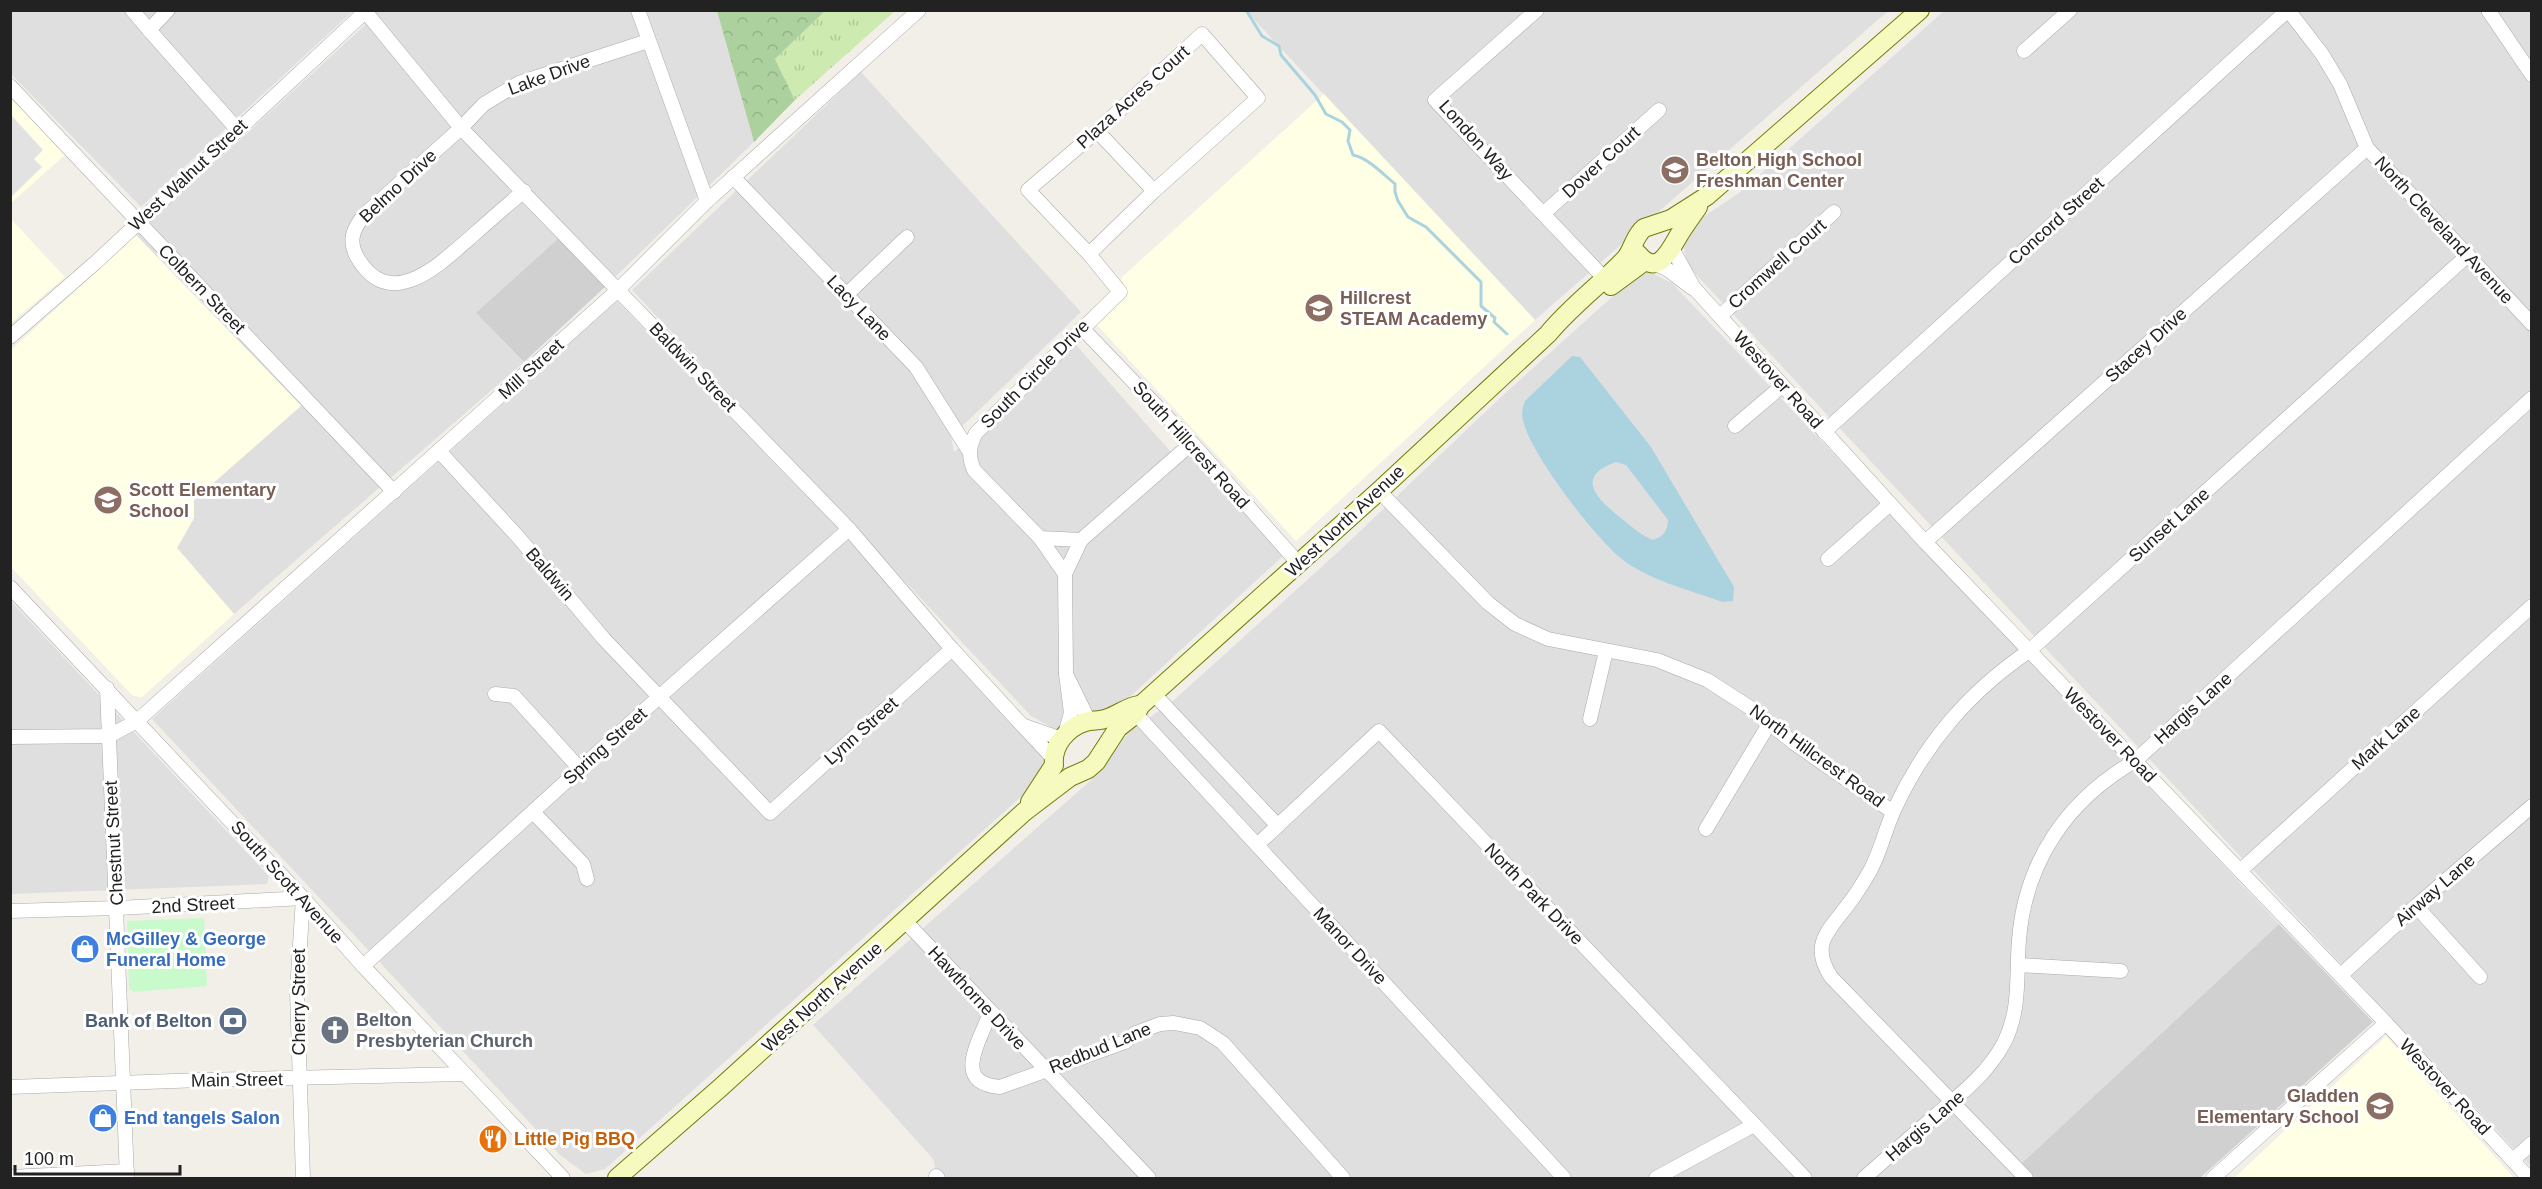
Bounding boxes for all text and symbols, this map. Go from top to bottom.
street label: Plaza Acres Court [1073,41,1193,153]
street label: Lake Drive [505,51,593,99]
street label: London Way [1435,96,1517,184]
street label: West Walnut Street [125,115,251,235]
street label: Dover Court [1558,122,1644,202]
street label: Belmo Drive [355,145,441,227]
place label: Belton High School Freshman Center [1696,150,1862,191]
street label: North Cleveland Avenue [2371,152,2517,308]
school or university icon: Belton High School Freshman Center [1659,154,1691,186]
street label: Concord Street [2004,173,2108,269]
street label: Cromwell Court [1724,215,1830,313]
street label: Colbern Street [154,240,250,338]
street label: Lacy Lane [823,271,895,345]
place label: Hillcrest STEAM Academy [1340,288,1487,329]
school or university icon: Hillcrest STEAM Academy [1303,292,1335,324]
street label: Stacey Drive [2101,303,2191,387]
street label: South Circle Drive [977,316,1093,432]
street label: Baldwin Street [645,318,741,416]
street label: Westover Road [1729,327,1827,433]
street label: Mill Street [495,335,567,403]
street label: South Hillcrest Road [1129,377,1253,513]
street label: West North Avenue [1282,461,1408,581]
place label: Scott Elementary School [129,480,276,521]
school or university icon: Scott Elementary School [92,484,124,516]
street label: Sunset Lane [2125,484,2213,566]
street label: Baldwin [522,544,578,604]
street label: Hargis Lane [2150,668,2236,748]
street label: Westover Road [2060,684,2160,786]
street label: Lynn Street [820,693,902,769]
street label: North Hillcrest Road [1746,701,1888,811]
street label: Mark Lane [2348,702,2424,774]
street label: Spring Street [559,703,651,789]
street label: Chestnut Street [101,780,127,906]
street label: South Scott Avenue [227,817,347,947]
street label: North Park Drive [1481,839,1587,949]
street label: Airway Lane [2391,850,2479,930]
street label: 2nd Street [151,893,235,917]
street label: Manor Drive [1309,903,1391,989]
place label: McGilley & George Funeral Home [106,929,266,970]
shop icon: McGilley & George Funeral Home [69,933,101,965]
street label: West North Avenue [758,938,886,1056]
street label: Hawthorne Drive [924,942,1030,1054]
street label: Cherry Street [289,948,309,1056]
bank icon: Bank of Belton [217,1005,249,1037]
place label: Belton Presbyterian Church [356,1010,533,1051]
place label: Bank of Belton [85,1011,212,1031]
church icon: Belton Presbyterian Church [319,1014,351,1046]
street label: Redbud Lane [1046,1018,1154,1078]
street label: Westover Road [2395,1035,2495,1139]
street label: Main Street [191,1069,283,1091]
place label: Gladden Elementary School [2197,1086,2359,1127]
street label: Hargis Lane [1882,1087,1968,1165]
school or university icon: Gladden Elementary School [2364,1090,2396,1122]
shop icon: End tangels Salon [87,1102,119,1134]
place label: End tangels Salon [124,1108,280,1128]
restaurant icon: Little Pig BBQ [477,1123,509,1155]
place label: Little Pig BBQ [514,1129,635,1149]
scale bar [15,1138,180,1176]
text: 100 m [24,1149,74,1169]

